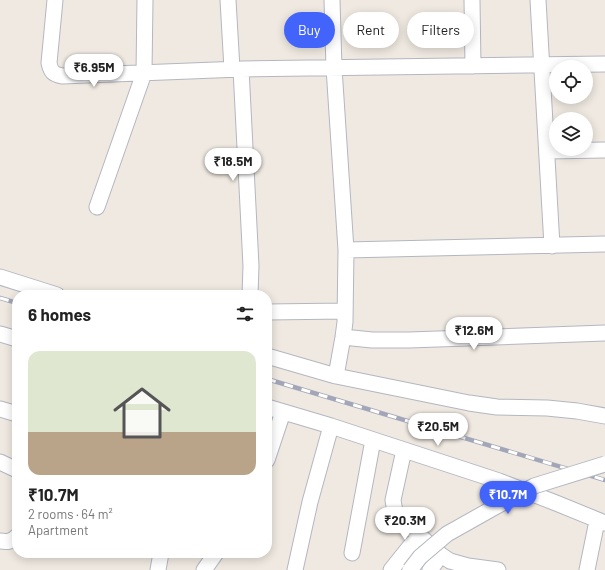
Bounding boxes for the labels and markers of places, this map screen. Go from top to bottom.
pin: ₹6.95M [61,54,127,88]
pin: ₹18.5M [200,148,266,182]
pin: ₹12.6M [441,317,507,351]
pin: ₹20.5M [405,413,471,447]
pin: ₹10.7M [475,481,541,515]
pin: ₹20.3M [372,507,438,541]

